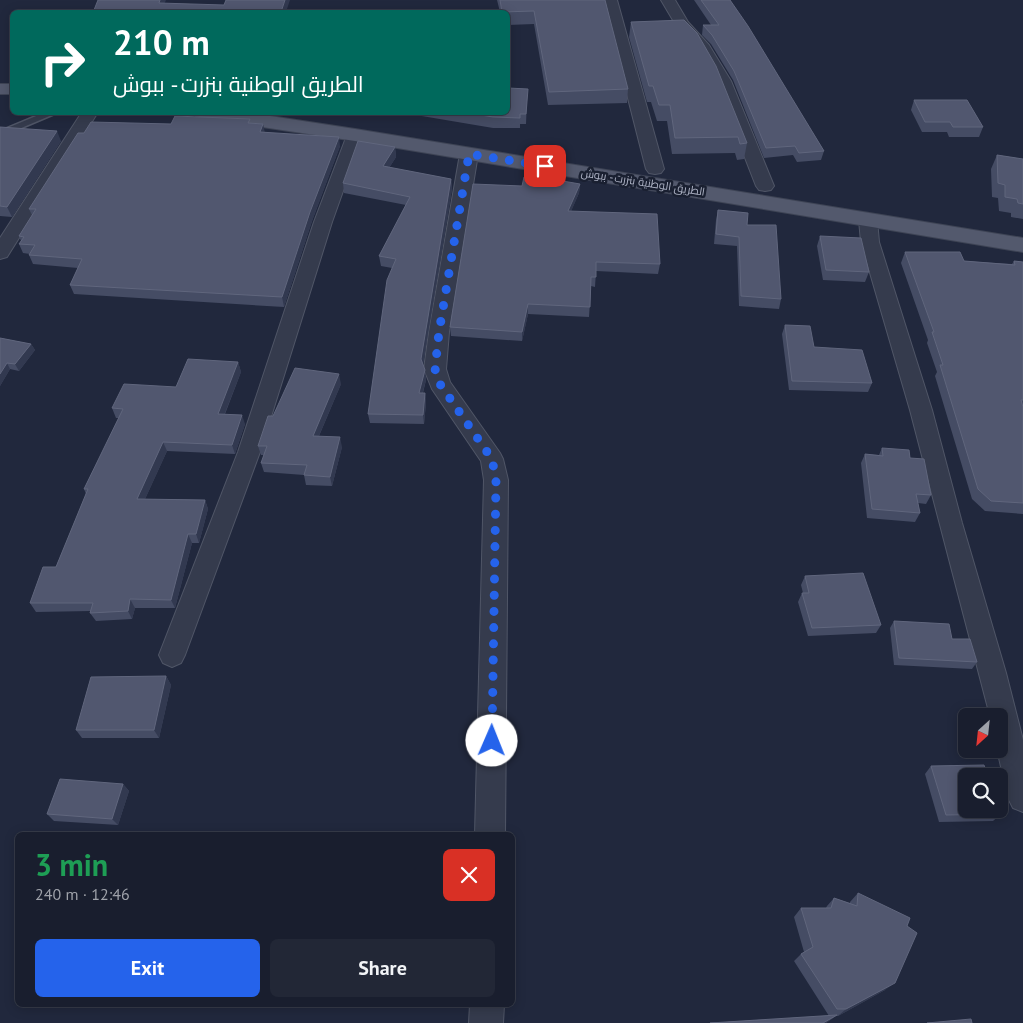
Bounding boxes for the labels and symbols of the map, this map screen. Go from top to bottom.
pin [524,145,566,187]
street label: الطريق الوطنية بنزرت - ببوش [580,165,706,199]
north arrow [958,708,1008,758]
position arrow [465,714,517,766]

